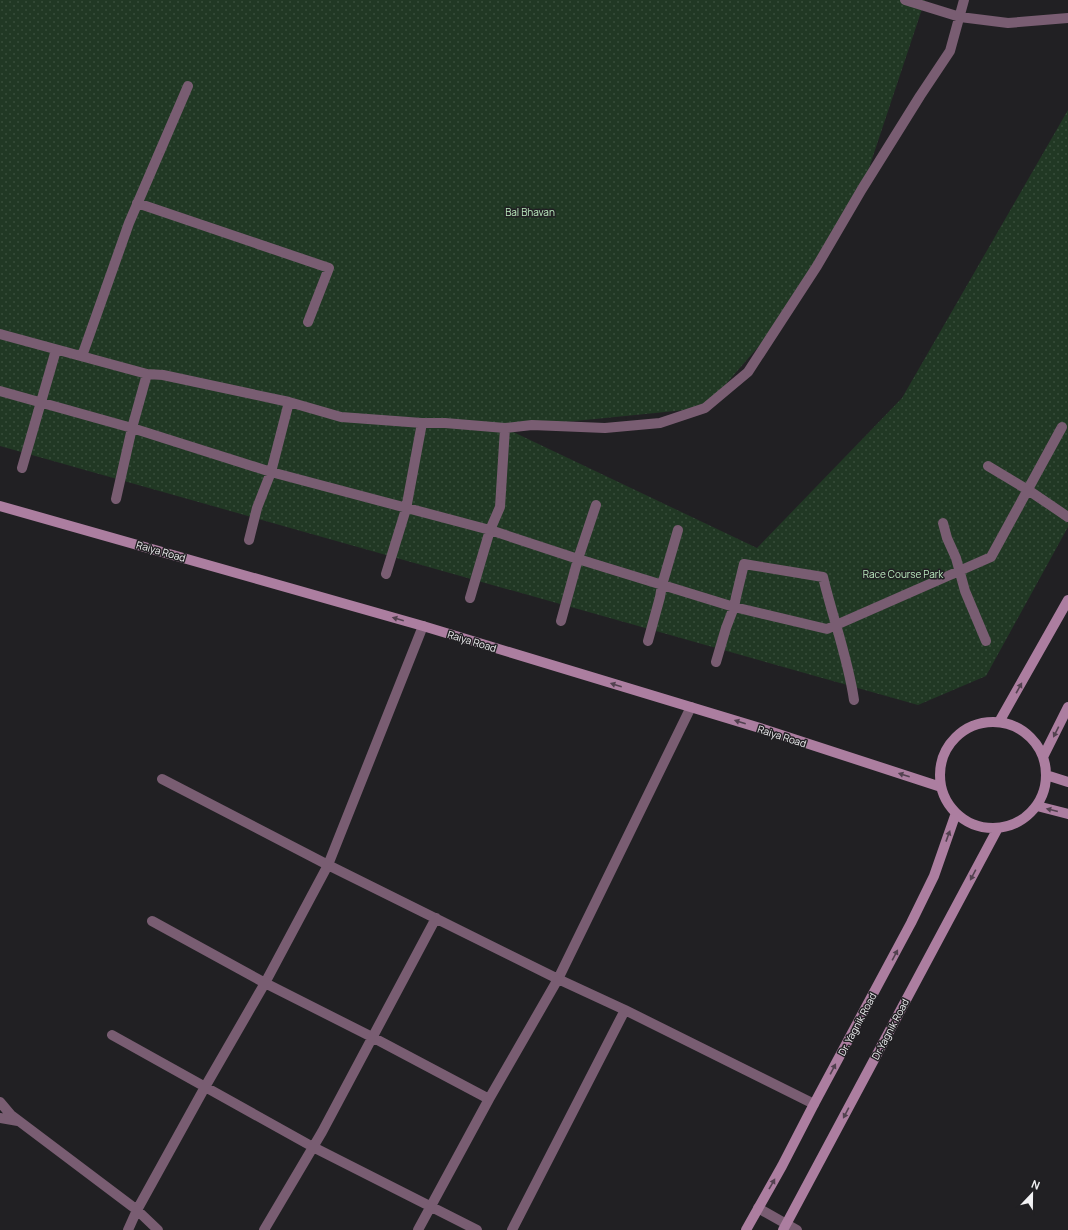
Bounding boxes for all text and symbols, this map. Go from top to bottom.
park label: Bal Bhavan [505,205,555,219]
street label: Raiya Road [135,537,187,565]
park label: Race Course Park [863,567,944,581]
one-way arrow [391,616,403,622]
street label: Raiya Road [446,627,498,655]
one-way arrow [610,682,622,688]
one-way arrow [1015,682,1022,694]
one-way arrow [734,719,746,725]
street label: Raiya Road [756,722,808,750]
one-way arrow [1052,726,1059,738]
one-way arrow [898,772,910,778]
one-way arrow [1046,807,1058,813]
one-way arrow [945,830,951,842]
one-way arrow [970,869,976,881]
one-way arrow [891,949,898,960]
street label: Dr. Yagnik Road [835,990,879,1058]
street label: Dr.Yagnik Road [868,996,912,1062]
one-way arrow [830,1063,836,1075]
one-way arrow [842,1107,849,1119]
north arrow [1012,1174,1052,1214]
text: N [1029,1176,1042,1193]
one-way arrow [768,1178,775,1190]

